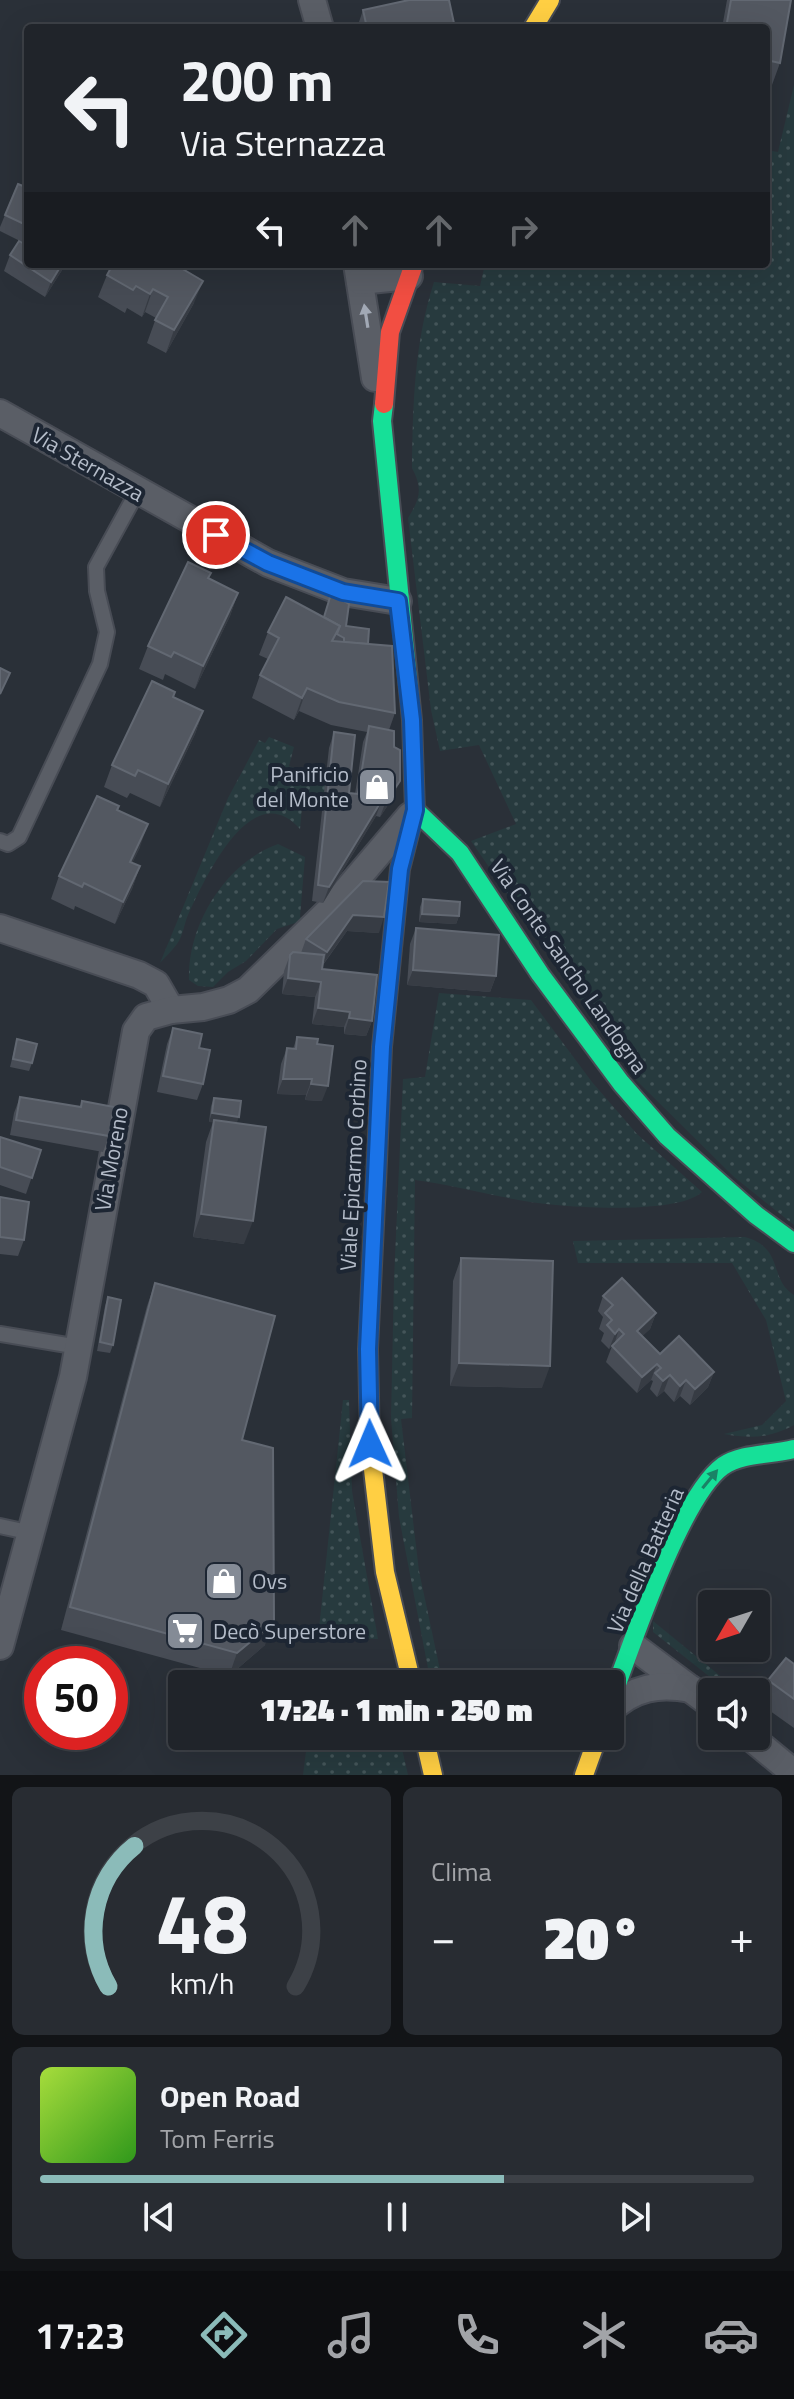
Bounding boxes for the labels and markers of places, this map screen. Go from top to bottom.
pin [182,501,250,569]
place label: Panificio del Monte [256,757,349,816]
shop icon: Panificio del Monte [356,766,398,808]
shop icon: Ovs [203,1560,245,1602]
place label: Ovs [252,1564,287,1598]
supermarket icon: Decò Superstore [164,1610,206,1652]
place label: Decò Superstore [213,1614,366,1648]

